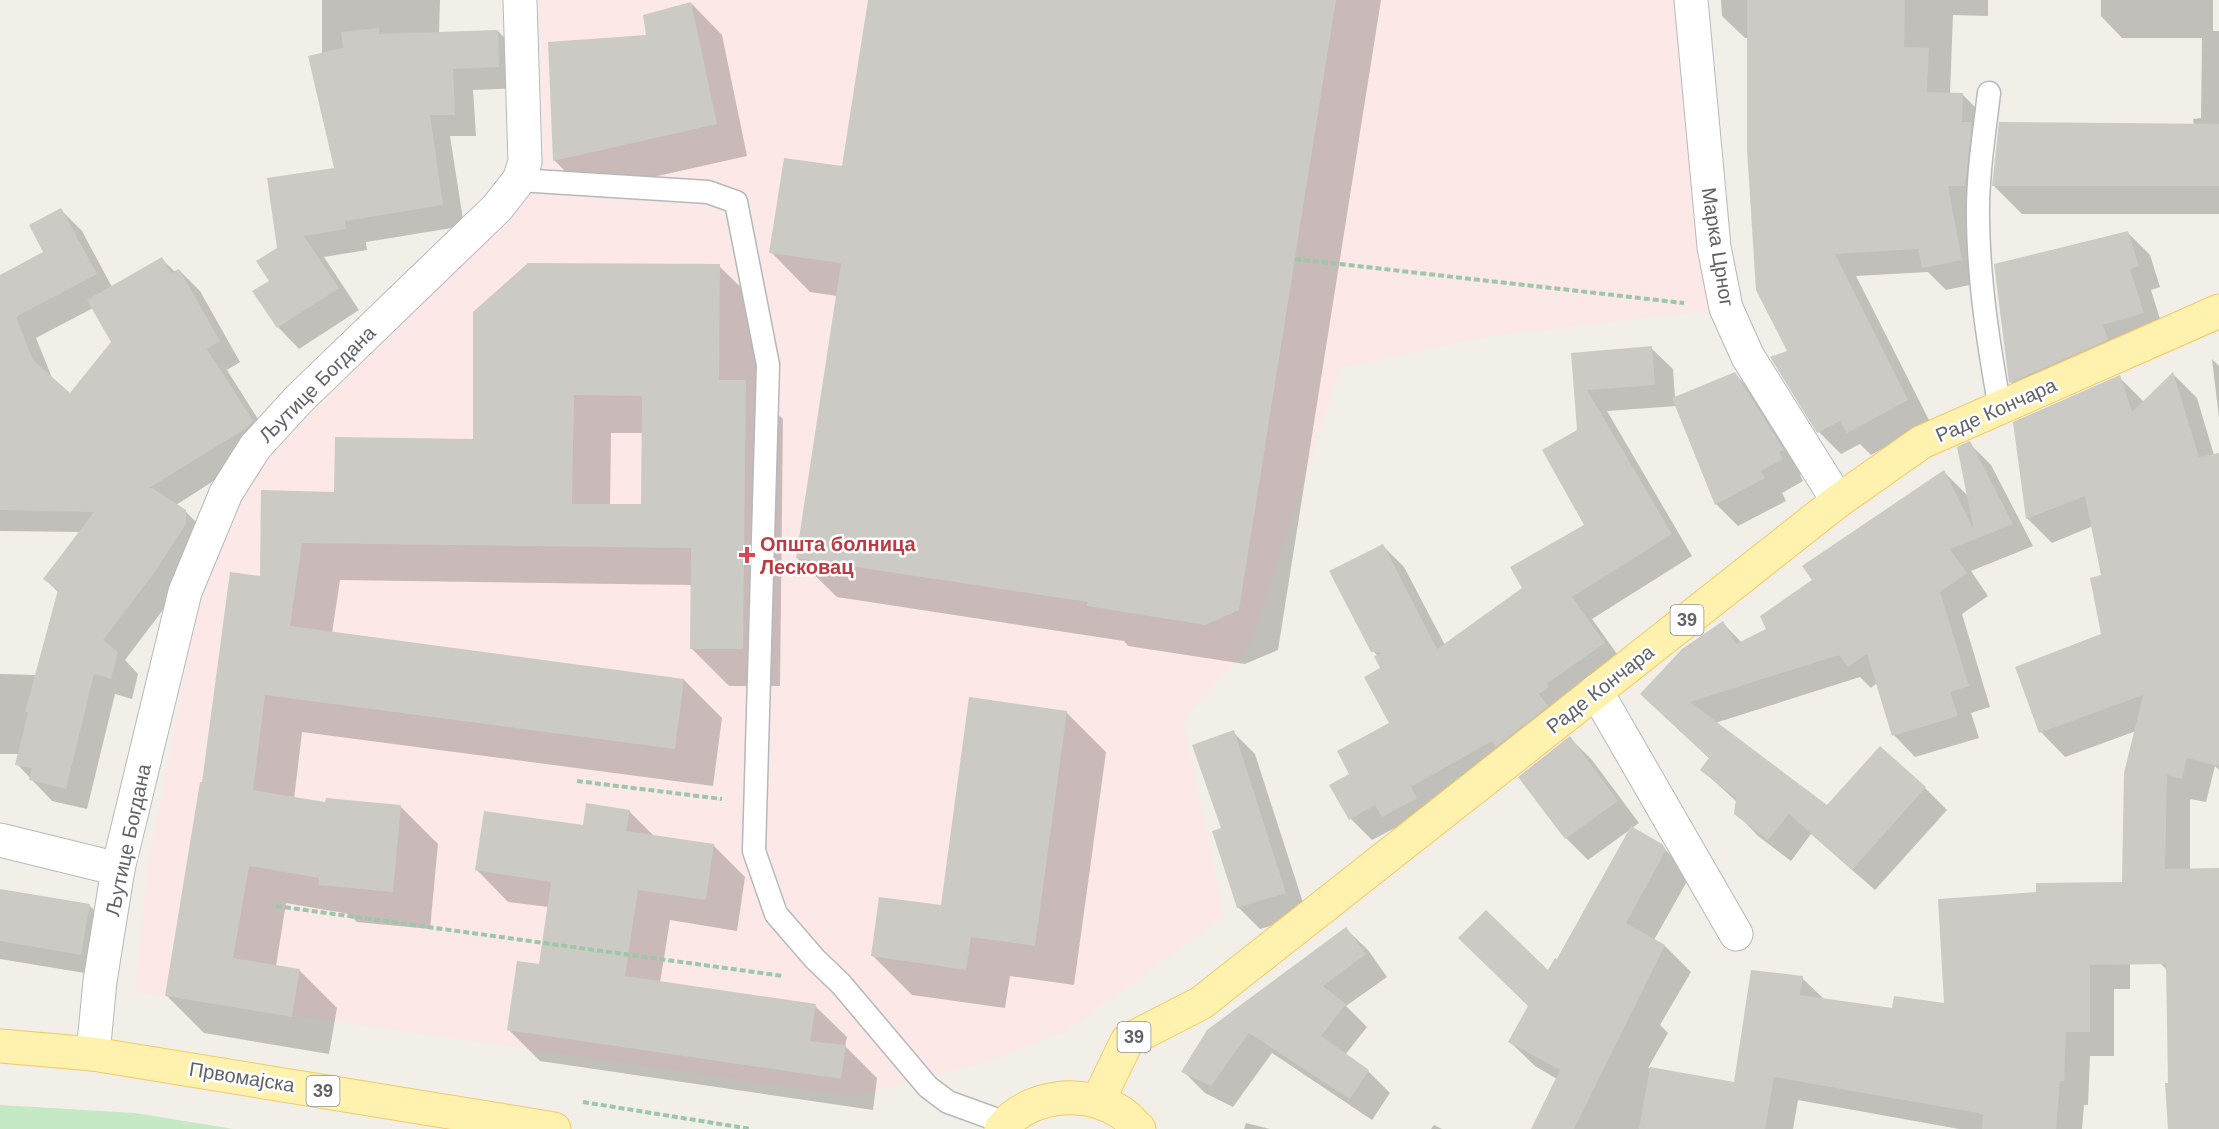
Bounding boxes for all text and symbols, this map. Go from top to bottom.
street label: Марка Црног [1698,186,1738,308]
street label: Љутице Богдана [254,321,380,447]
street label: Раде Кончара [1932,373,2061,446]
place label: Општа болница Лесковац [760,533,916,578]
marker: Општа болница Лесковац [738,546,756,564]
road number: 39 [1670,605,1704,635]
street label: Раде Кончара [1542,640,1659,738]
street label: Љутице Богдана [101,761,155,918]
road number: 39 [1118,1022,1150,1052]
street label: Првомајска [188,1058,297,1096]
road number: 39 [306,1076,340,1106]

